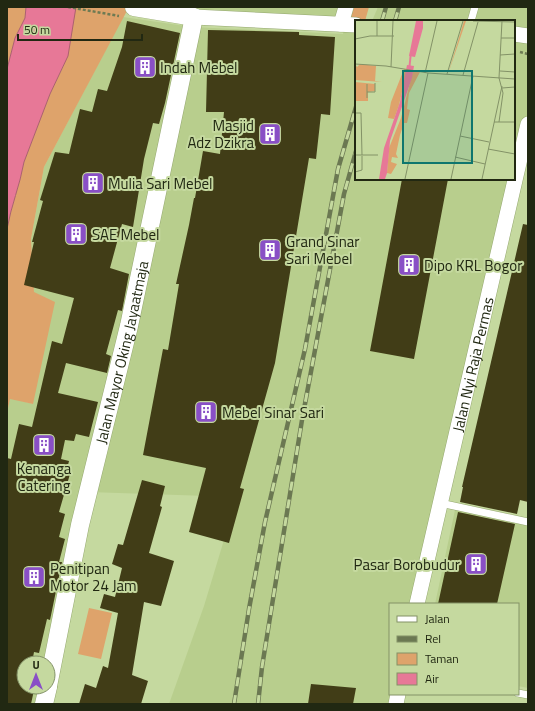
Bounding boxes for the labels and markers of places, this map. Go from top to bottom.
building icon: Indah Mebel [132,54,158,80]
place label: Indah Mebel [160,56,238,79]
place label: Masjid Adz Dzikra [187,114,254,154]
building icon: Masjid Adz Dzikra [257,121,283,147]
building icon: Mulia Sari Mebel [80,170,106,196]
place label: Mulia Sari Mebel [108,172,213,195]
building icon: SAE Mebel [63,221,89,247]
place label: SAE Mebel [92,223,160,246]
place label: Grand Sinar Sari Mebel [286,230,359,270]
building icon: Grand Sinar Sari Mebel [257,237,283,263]
building icon: Dipo KRL Bogor [396,252,422,278]
place label: Dipo KRL Bogor [424,254,522,277]
building icon: Mebel Sinar Sari [193,399,219,425]
place label: Mebel Sinar Sari [222,401,324,424]
building icon: Kenanga Catering [31,432,57,458]
place label: Kenanga Catering [17,457,72,497]
building icon: Pasar Borobudur [463,551,489,577]
place label: Pasar Borobudur [354,553,460,576]
place label: Penitipan Motor 24 Jam [50,557,137,597]
building icon: Penitipan Motor 24 Jam [21,564,47,590]

